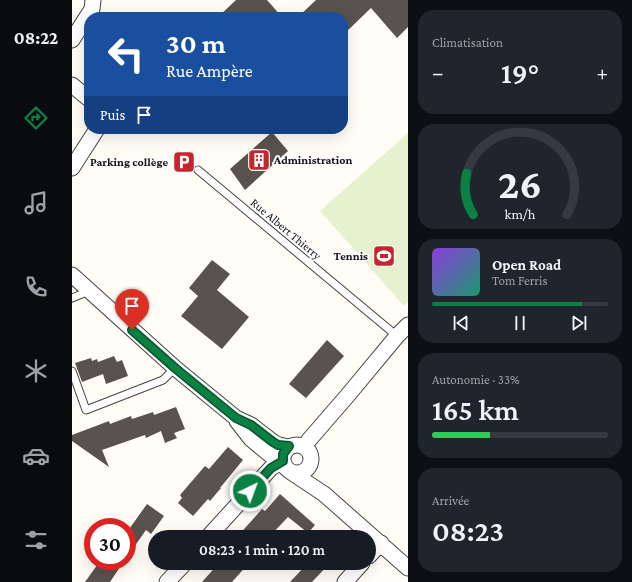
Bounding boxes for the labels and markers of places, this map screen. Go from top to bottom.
building icon: Administration [246,147,272,173]
parking icon: Parking collège [171,149,197,175]
place label: Administration [273,153,352,167]
place label: Parking collège [90,155,168,169]
sports icon: Tennis [371,243,397,269]
place label: Tennis [334,249,368,263]
pin [115,289,149,330]

